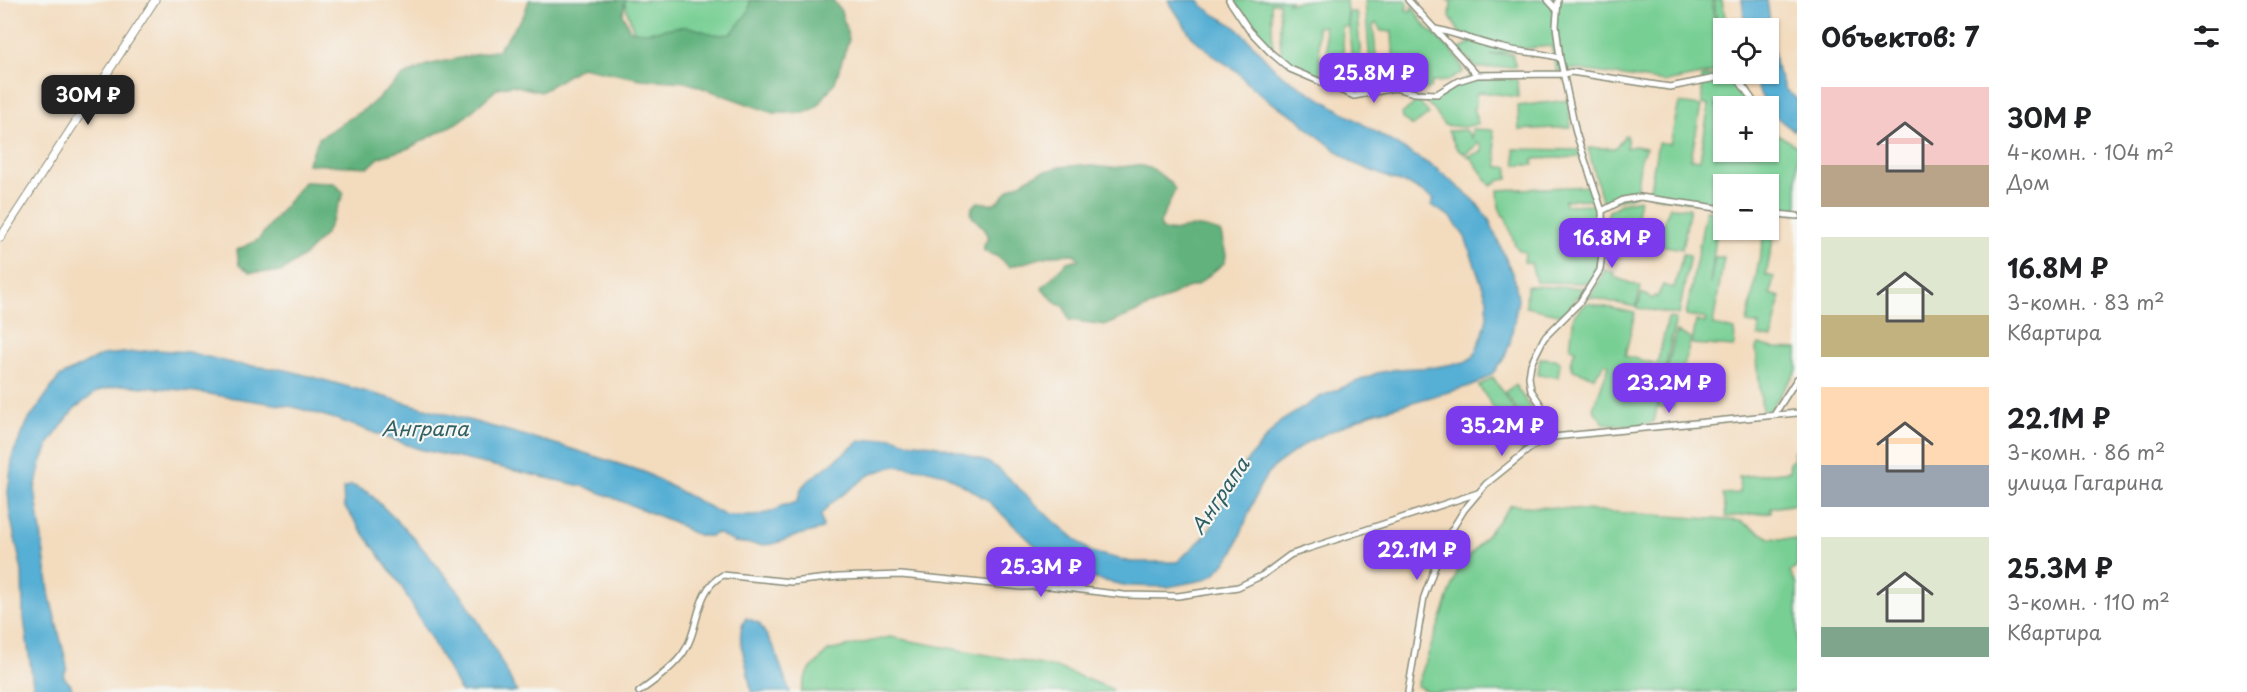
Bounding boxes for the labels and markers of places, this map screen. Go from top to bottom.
pin: 25.8M ₽ [1319,53,1429,104]
pin: 30M ₽ [46,75,130,126]
pin: 16.8M ₽ [1557,218,1667,269]
pin: 23.2M ₽ [1614,363,1724,414]
pin: 35.2M ₽ [1447,406,1557,457]
pin: 22.1M ₽ [1362,530,1472,581]
pin: 25.3M ₽ [986,547,1096,598]

